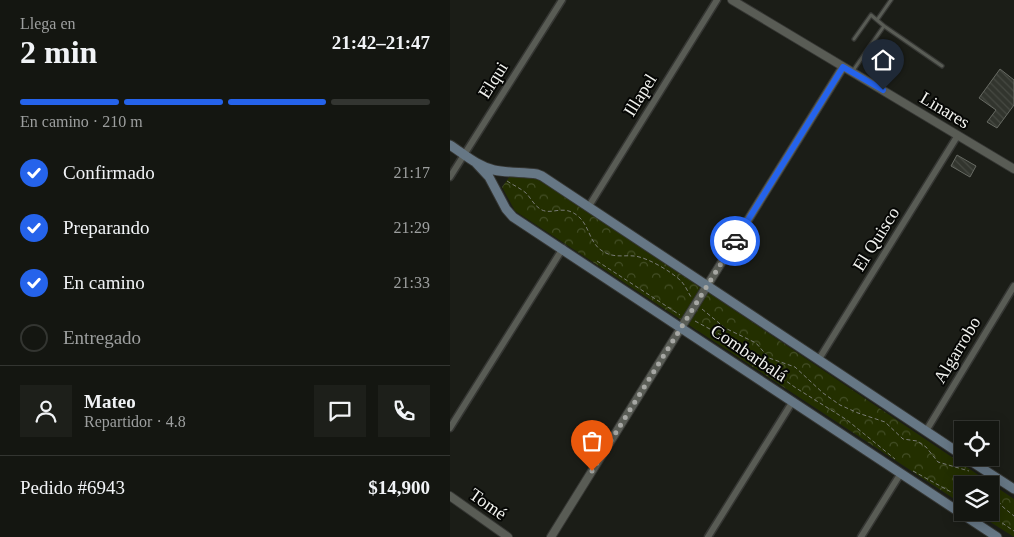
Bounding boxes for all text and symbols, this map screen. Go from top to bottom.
text: Llega en [20,15,76,32]
text: 21:42–21:47 [332,32,430,53]
text: 2 min [20,34,97,70]
pin [862,39,904,90]
icon: home [869,46,897,74]
street label: Elqui [474,58,512,102]
street label: Illapel [619,70,661,120]
street label: Linares [917,88,973,132]
text: En camino · 210 m [20,113,143,130]
icon: check [20,159,48,187]
text: Confirmado [63,162,155,183]
text: 21:17 [394,164,430,181]
street label: El Quisco [849,203,903,275]
icon: check [20,214,48,242]
courier [710,216,760,266]
text: Preparando [63,217,150,238]
text: 21:29 [394,219,430,236]
icon: car [721,227,749,255]
icon: check [20,269,48,297]
text: En camino [63,272,145,293]
text: 21:33 [394,274,430,291]
street label: Algarrobo [929,313,985,387]
street label: Combarbalá [707,320,791,386]
text: Entregado [63,327,141,348]
button: person [20,385,72,437]
button: chat [314,385,366,437]
button: phone [378,385,430,437]
text: Mateo [84,391,136,412]
text: Repartidor · 4.8 [84,413,186,430]
pin [571,420,613,471]
map controls [954,421,999,521]
button: locate [954,421,999,466]
icon: bag [578,427,606,455]
button: layers [954,476,999,521]
text: Pedido #6943 [20,477,125,498]
text: $14,900 [368,477,430,498]
street label: Tomé [466,484,510,524]

